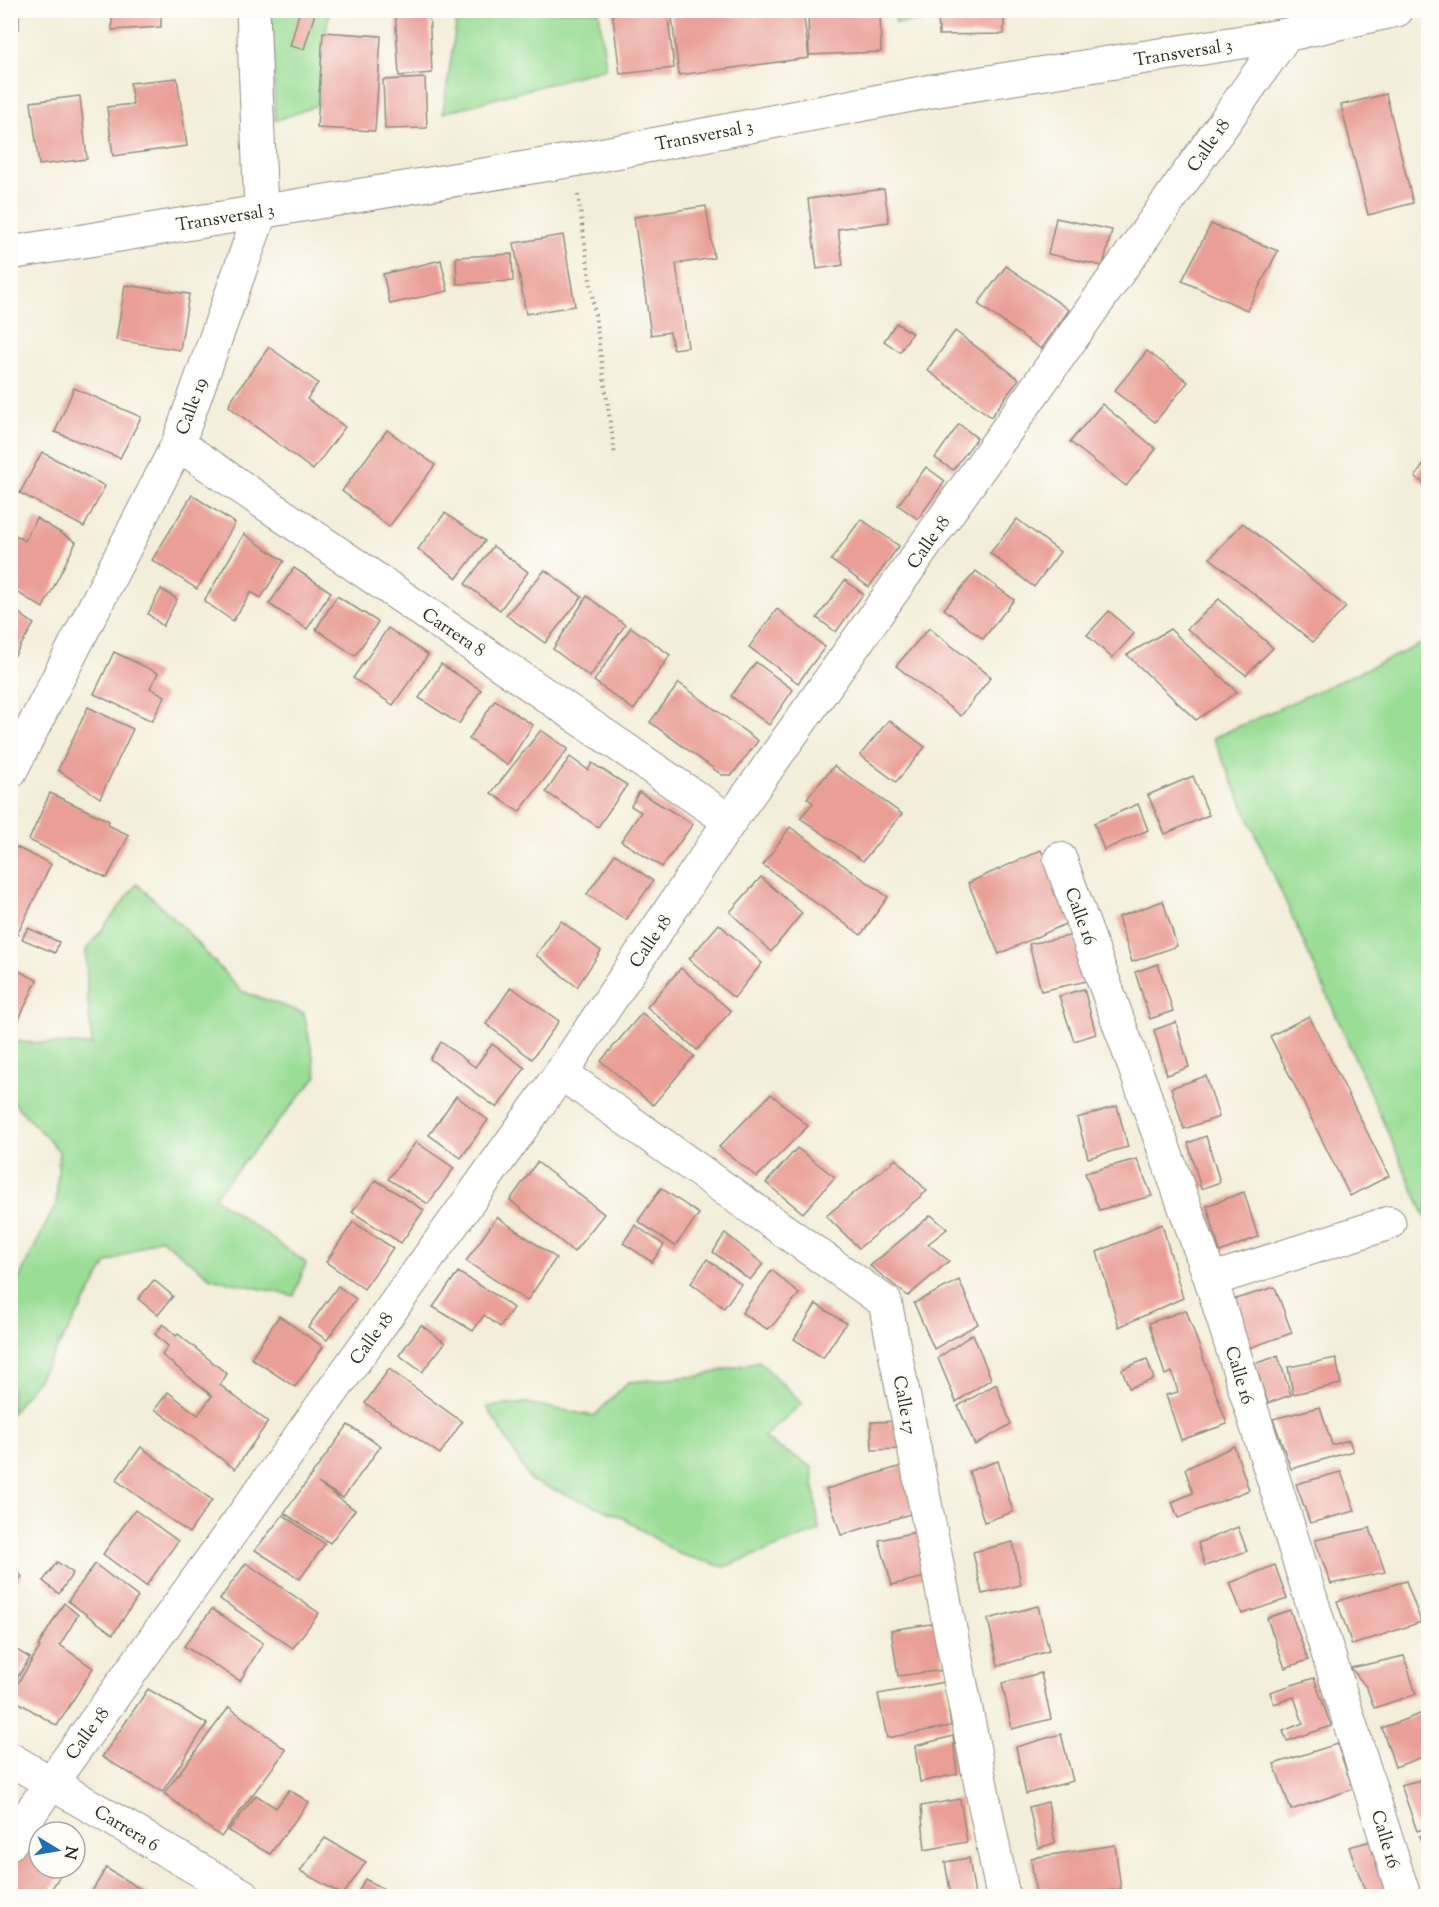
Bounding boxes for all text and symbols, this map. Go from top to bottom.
street label: Transversal 3 [1132,33,1234,75]
street label: Calle 18 [1182,114,1237,178]
street label: Transversal 3 [653,115,756,159]
street label: Transversal 3 [174,198,276,240]
street label: Calle 19 [171,374,215,439]
street label: Calle 18 [902,511,957,575]
street label: Carrera 8 [416,603,490,665]
street label: Calle 16 [1057,884,1102,949]
street label: Calle 18 [624,910,679,974]
street label: Calle 18 [345,1307,401,1371]
street label: Calle 16 [1217,1343,1259,1408]
street label: Calle 17 [885,1374,922,1437]
street label: Calle 18 [61,1702,117,1766]
street label: Carrera 6 [88,1800,164,1859]
street label: Calle 16 [1363,1807,1405,1872]
north arrow [27,1820,87,1880]
text: N [57,1844,82,1861]

